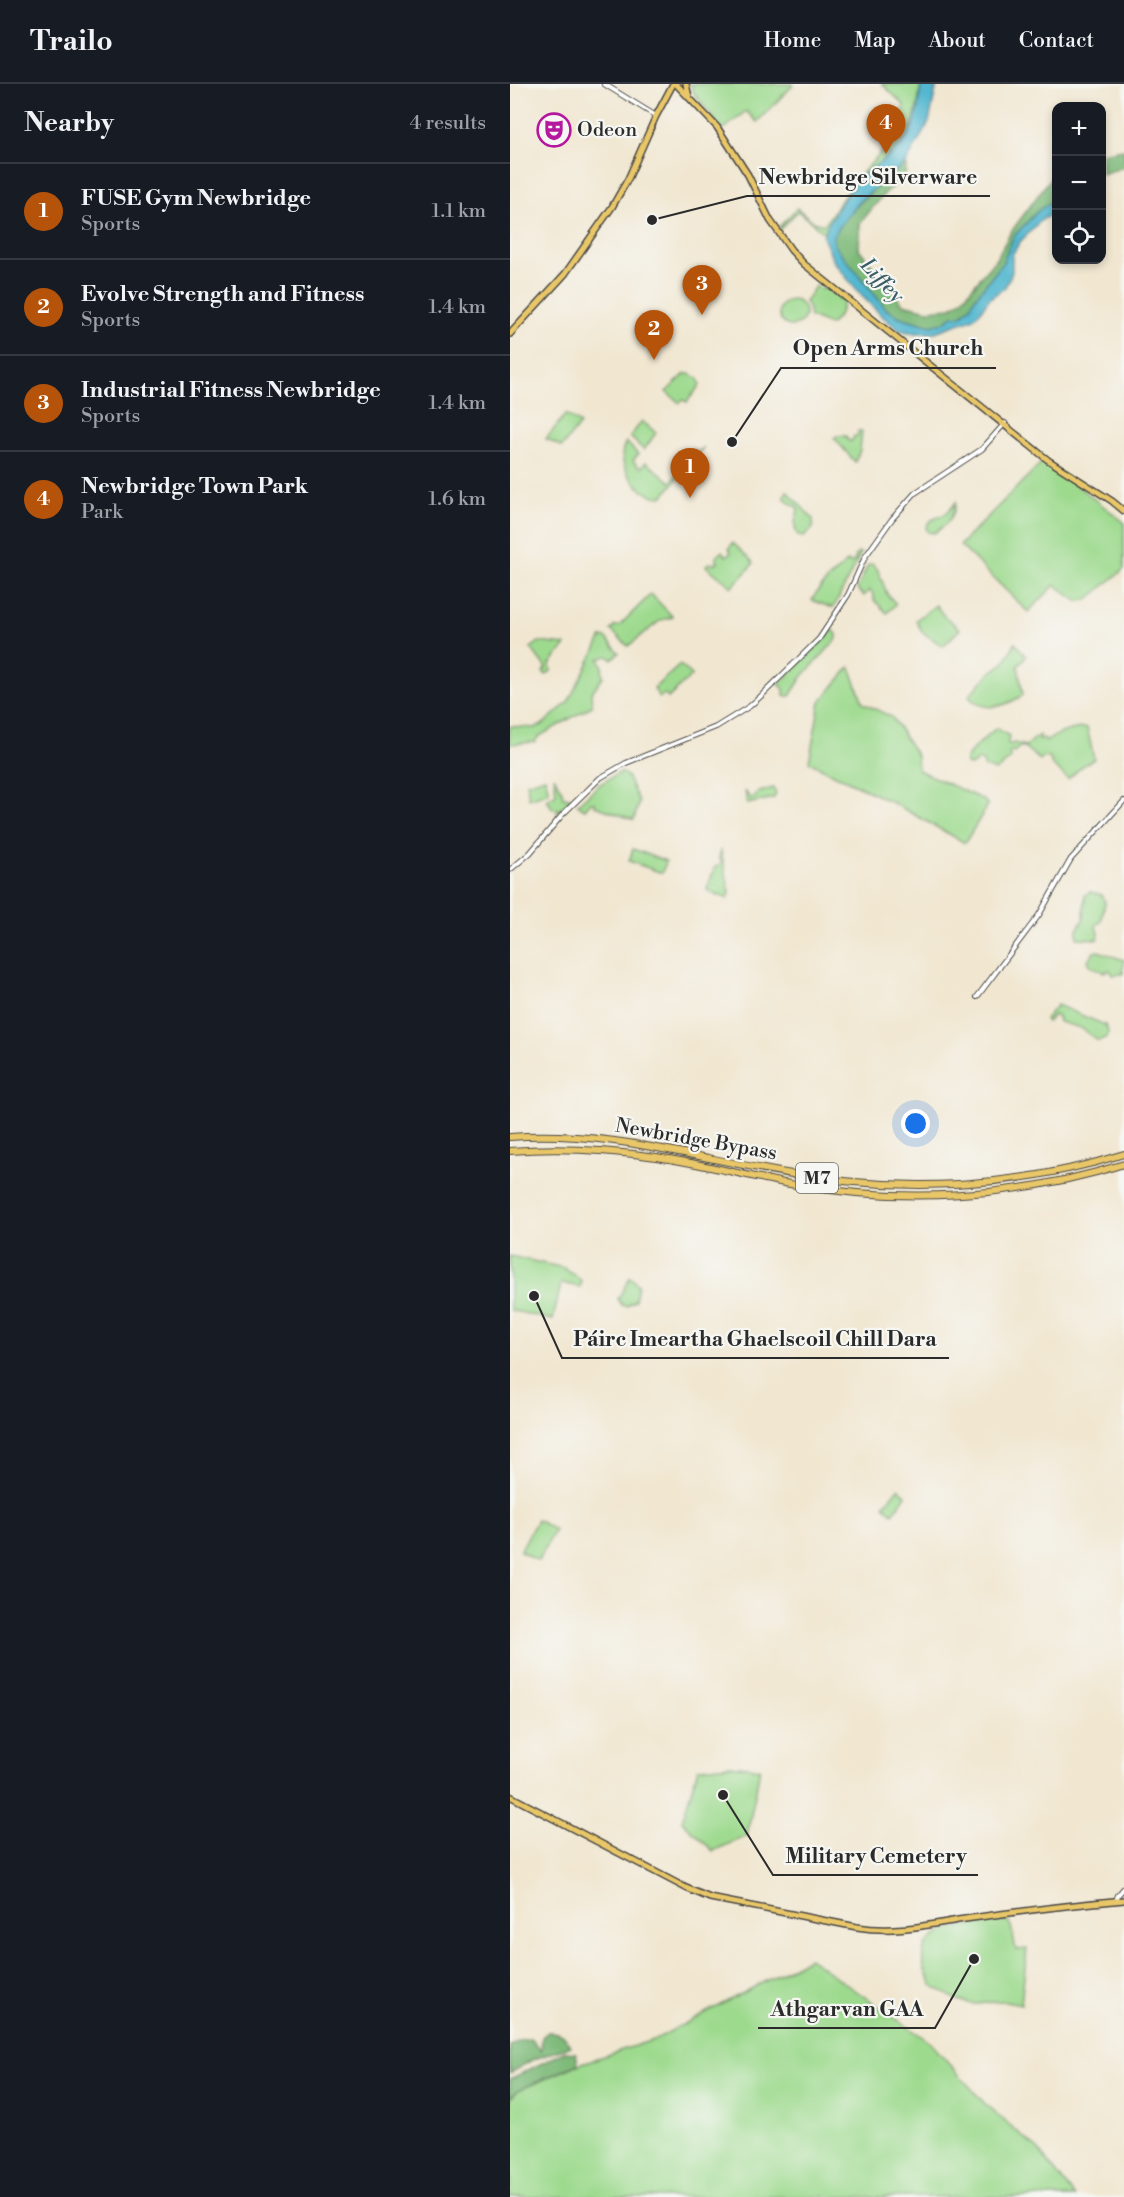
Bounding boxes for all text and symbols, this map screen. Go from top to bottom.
text: Trailo [30,24,113,59]
text: Home [764,28,821,54]
text: Map [854,28,896,54]
text: About [929,28,986,54]
text: Contact [1019,28,1094,54]
map controls [1052,102,1106,264]
button: + [1052,102,1106,156]
pin: 4 [866,104,905,154]
text: Nearby [24,107,114,139]
text: 4 results [409,111,486,136]
theatre icon: Odeon [536,112,572,148]
place label: Odeon [577,118,637,143]
button: − [1052,156,1106,210]
callout: Newbridge Silverware [747,157,990,196]
text: Newbridge Silverware [759,165,977,191]
text: FUSE Gym Newbridge [81,185,311,212]
text: 1 [39,199,48,224]
text: 1.1 km [432,199,486,224]
button: locate [1052,210,1106,264]
text: Sports [81,212,140,237]
water label: Liffey [854,252,910,310]
pin: 3 [682,266,722,315]
text: Evolve Strength and Fitness [81,281,364,308]
text: 2 [37,295,50,320]
text: 1.4 km [429,295,486,320]
text: Sports [81,308,140,333]
pin: 2 [634,310,674,360]
callout: Open Arms Church [781,329,996,368]
text: Open Arms Church [793,336,983,362]
text: Industrial Fitness Newbridge [81,377,381,404]
text: 3 [37,391,50,416]
text: 1.4 km [429,391,486,416]
text: Sports [81,404,140,429]
pin: 1 [670,448,710,498]
text: Newbridge Town Park [81,473,308,500]
text: 4 [37,487,50,512]
text: 1.6 km [428,487,486,512]
text: Park [81,500,123,525]
your location [901,1109,930,1138]
street label: Newbridge Bypass [613,1113,779,1167]
road number: M7 [796,1163,838,1193]
callout: Páirc Imeartha Ghaelscoil Chill Dara [562,1319,949,1358]
text: Páirc Imeartha Ghaelscoil Chill Dara [573,1327,937,1353]
callout: Military Cemetery [773,1836,978,1875]
text: Military Cemetery [785,1844,967,1870]
callout: Athgarvan GAA [758,1989,935,2028]
text: Athgarvan GAA [769,1997,925,2023]

